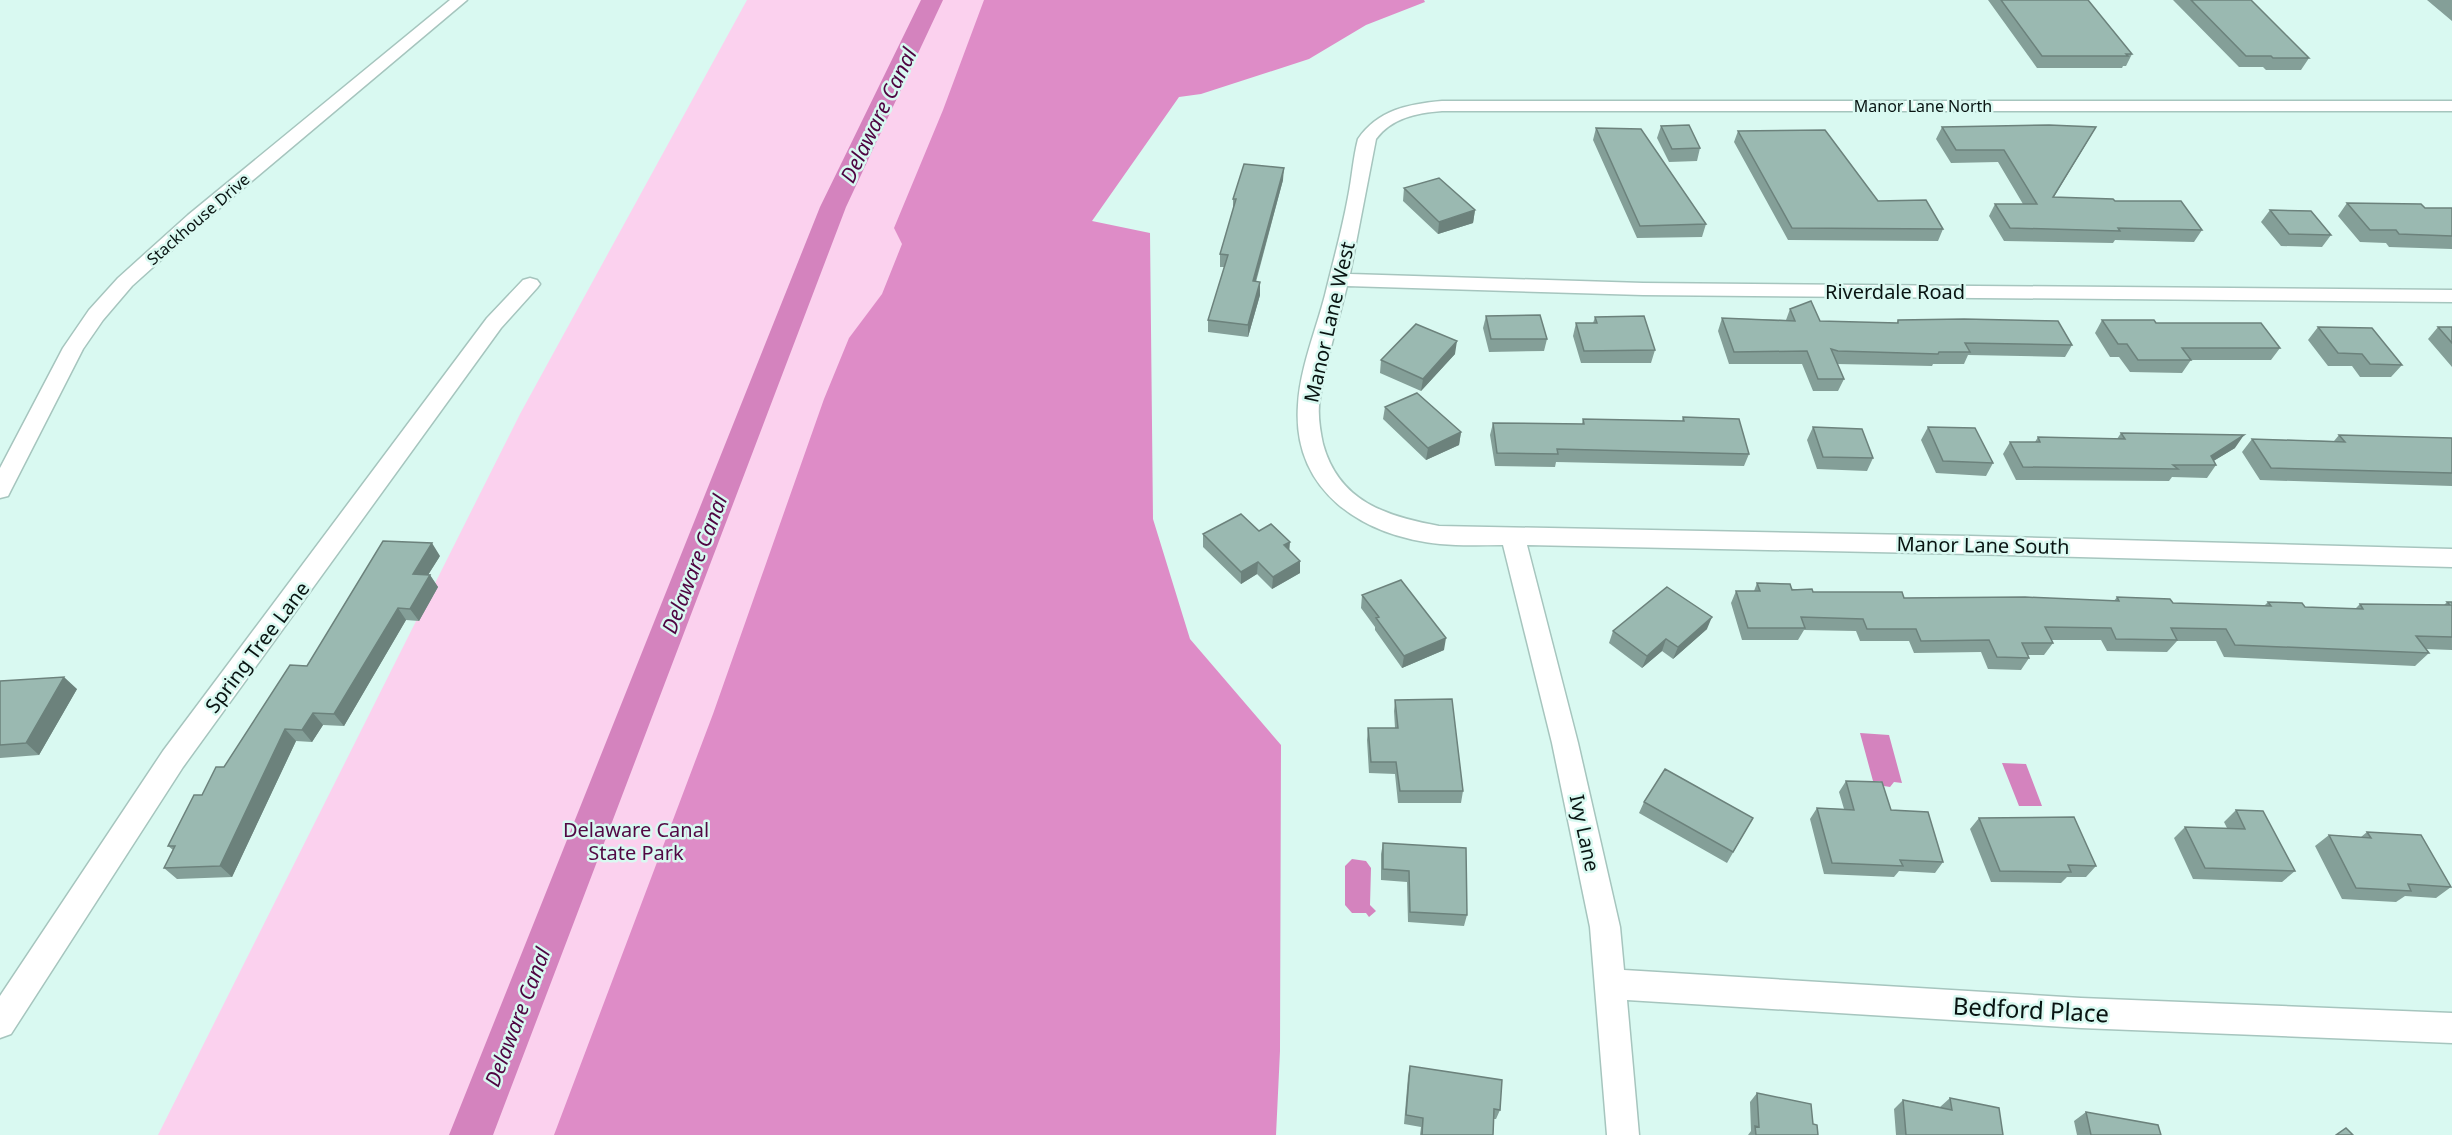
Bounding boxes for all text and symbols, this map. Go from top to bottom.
water label: Delaware Canal [833,42,923,187]
street label: Manor Lane North [1854,95,1992,117]
street label: Stackhouse Drive [142,168,254,270]
street label: Manor Lane West [1297,239,1361,405]
street label: Riverdale Road [1825,278,1965,305]
water label: Delaware Canal [655,490,734,637]
street label: Manor Lane South [1896,530,2070,560]
street label: Spring Tree Lane [199,576,315,718]
street label: Ivy Lane [1564,792,1606,874]
park label: Delaware Canal State Park [563,816,709,866]
water label: Delaware Canal [478,943,557,1090]
street label: Bedford Place [1952,988,2110,1030]

